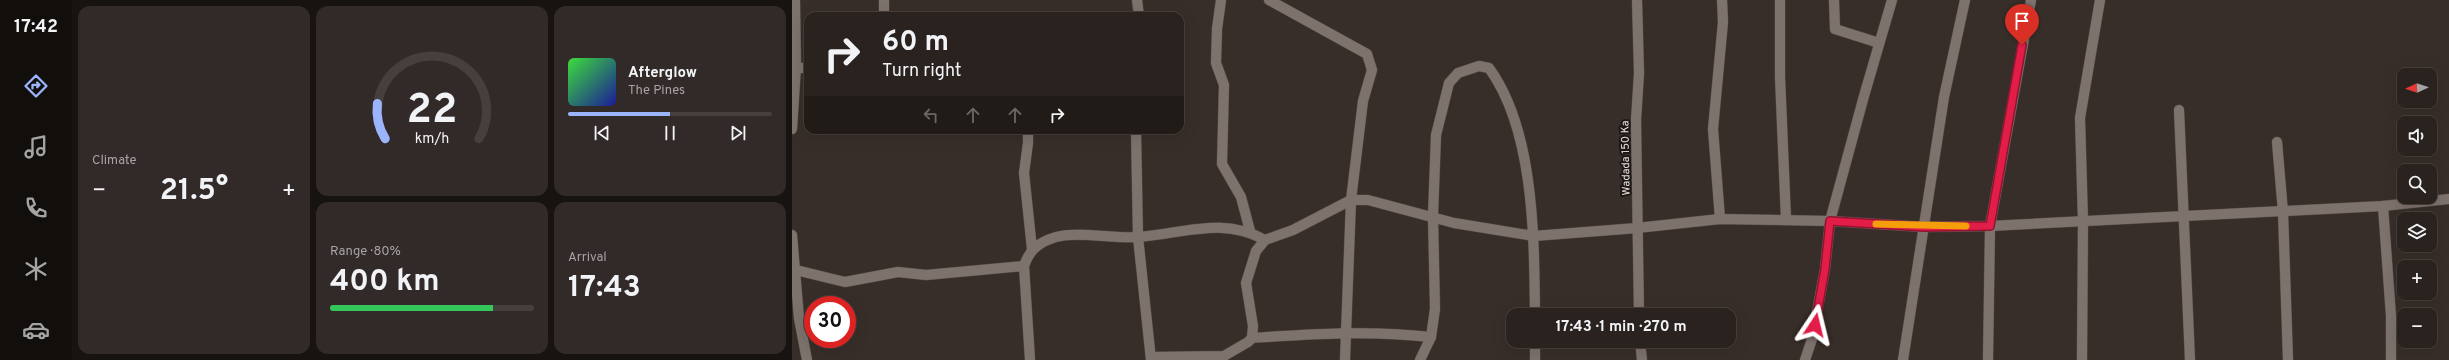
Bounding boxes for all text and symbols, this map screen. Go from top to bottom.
pin [2005,4,2039,45]
icon: arrive [2011,10,2033,32]
text: 17:42 [14,16,58,39]
text: 60 m [882,25,949,61]
icon: right [816,28,868,80]
text: Turn right [882,60,962,83]
text: Afterglow [628,64,697,83]
north arrow [2397,68,2437,108]
map controls [2397,68,2437,348]
icon: directions [22,72,50,100]
text: The Pines [628,83,685,99]
text: 22 [407,85,457,138]
icon: left [920,104,942,126]
icon: ahead [962,104,984,126]
icon: ahead [1004,104,1026,126]
icon: right [1046,104,1068,126]
button: sound [2397,116,2437,156]
street label: Wadada 150 Ka [1618,120,1634,196]
icon: previous [591,122,613,144]
icon: pause [659,122,681,144]
icon: next [727,122,749,144]
text: km/h [415,129,449,147]
icon: music [22,133,50,161]
text: Climate [92,153,137,169]
button: search [2397,164,2437,204]
text: 21.5° [160,173,228,210]
text: − [92,178,106,205]
text: + [282,178,296,205]
icon: phone [22,194,50,222]
button: layers [2397,212,2437,252]
text: Range · 80% [330,244,401,260]
text: Arrival [568,250,607,266]
icon: climate [22,255,50,283]
button: + [2397,260,2437,300]
text: 400 km [330,264,439,301]
text: 17:43 [568,270,641,307]
speed limit sign: 30 [804,296,856,348]
position arrow [1794,304,1836,346]
button: − [2397,308,2437,348]
icon: car [22,316,50,344]
text: 17:43 · 1 min · 270 m [1555,318,1687,337]

